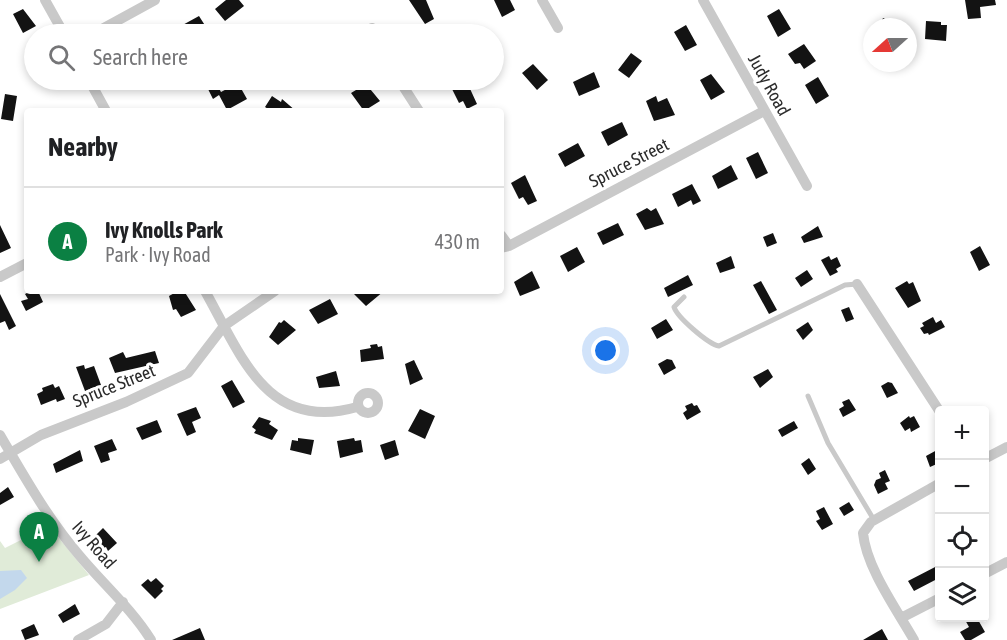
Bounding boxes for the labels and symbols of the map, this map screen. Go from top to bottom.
north arrow [863,18,917,72]
street label: Judy Road [744,50,795,119]
street label: Spruce Street [585,133,672,192]
your location [591,336,620,365]
street label: Spruce Street [70,360,158,412]
pin: A [20,512,58,562]
street label: Ivy Road [68,517,121,573]

